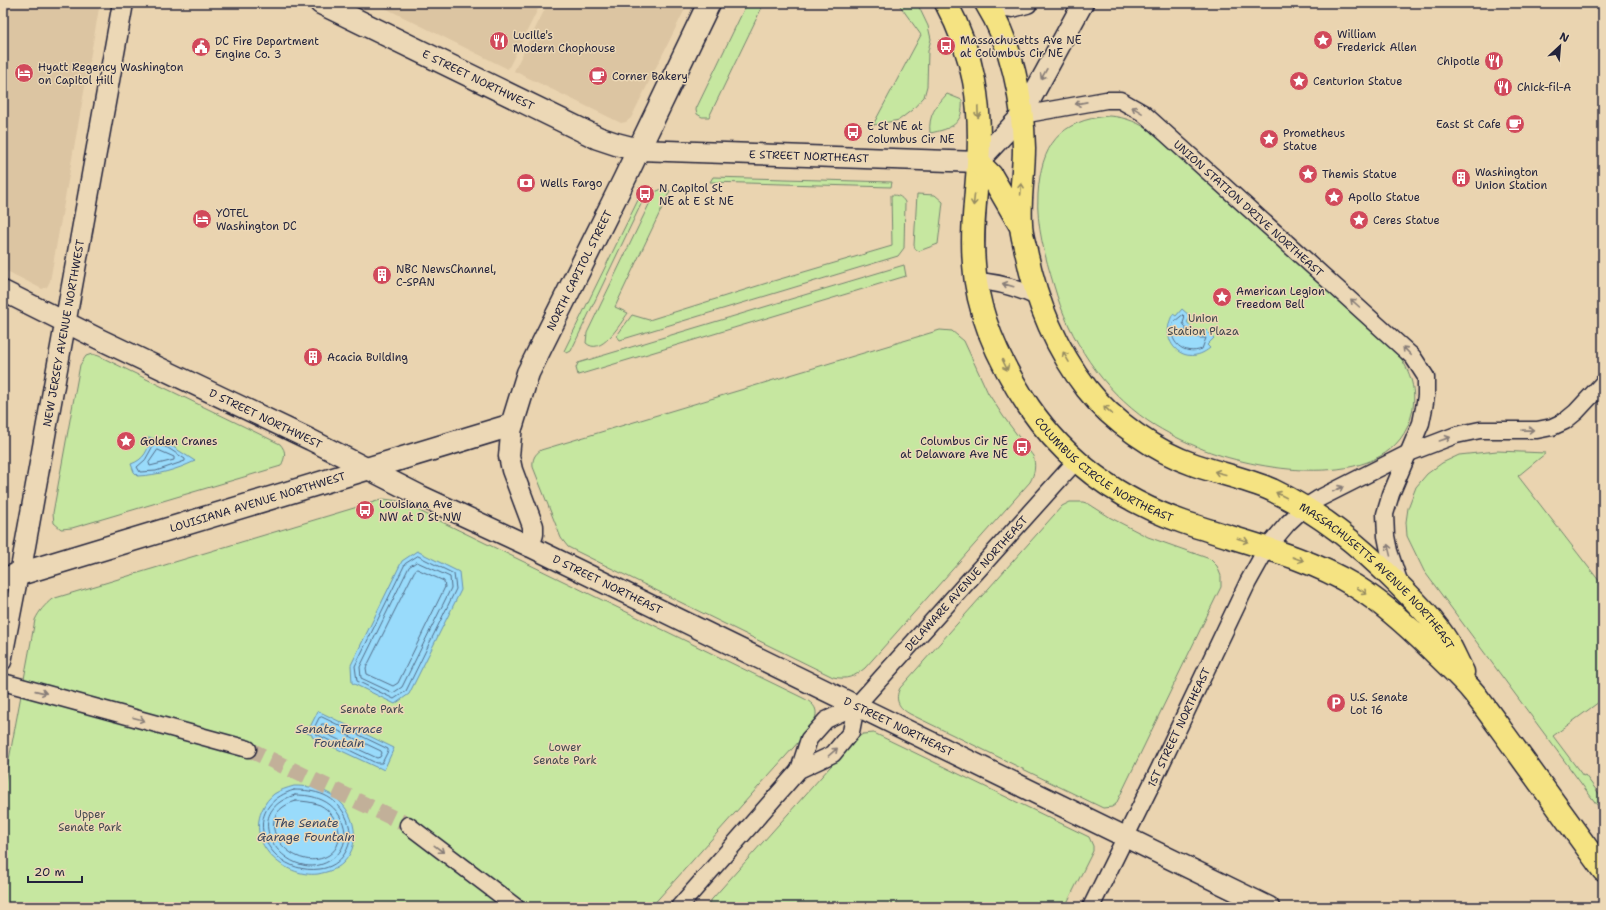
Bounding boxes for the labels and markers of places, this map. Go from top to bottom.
place label: William Frederick Allen [1337,27,1417,55]
place label: Lucille's Modern Chophouse [513,28,616,56]
place icon: William Frederick Allen [1312,29,1334,51]
restaurant icon: Lucille's Modern Chophouse [488,30,510,52]
place label: Massachusetts Ave NE at Columbus Cir NE [960,33,1082,61]
place label: DC Fire Department Engine Co. 3 [215,34,319,62]
bus stop icon: Massachusetts Ave NE at Columbus Cir NE [935,35,957,57]
public building icon: DC Fire Department Engine Co. 3 [190,36,212,58]
restaurant icon: Chipotle [1483,50,1505,72]
place label: Chipotle [1437,54,1480,69]
place label: Hyatt Regency Washington on Capitol Hill [38,60,184,88]
hotel icon: Hyatt Regency Washington on Capitol Hill [13,62,35,84]
cafe icon: Corner Bakery [587,65,609,87]
place label: Corner Bakery [612,69,688,84]
place icon: Centurion Statue [1288,70,1310,92]
place label: Centurion Statue [1313,74,1402,89]
restaurant icon: Chick-fil-A [1492,76,1514,98]
place label: Chick-fil-A [1517,80,1571,95]
cafe icon: East St Cafe [1504,113,1526,135]
place label: East St Cafe [1436,117,1501,132]
place label: E St NE at Columbus Cir NE [867,119,955,147]
bus stop icon: E St NE at Columbus Cir NE [842,121,864,143]
place label: Prometheus Statue [1283,126,1345,154]
place icon: Prometheus Statue [1258,128,1280,150]
place icon: Themis Statue [1297,163,1319,185]
place label: Washington Union Station [1475,165,1547,193]
place label: Themis Statue [1322,167,1397,182]
building icon: Washington Union Station [1450,167,1472,189]
bank icon: Wells Fargo [515,172,537,194]
place label: Wells Fargo [540,176,603,191]
place label: N Capitol St NE at E St NE [659,181,734,209]
bus stop icon: N Capitol St NE at E St NE [634,183,656,205]
place icon: Apollo Statue [1323,186,1345,208]
place label: Apollo Statue [1348,190,1420,205]
place label: YOTEL Washington DC [216,206,297,234]
hotel icon: YOTEL Washington DC [191,208,213,230]
place icon: Ceres Statue [1348,209,1370,231]
place label: Ceres Statue [1373,213,1440,228]
place label: NBC NewsChannel, C-SPAN [396,262,496,290]
building icon: NBC NewsChannel, C-SPAN [371,264,393,286]
place label: American Legion Freedom Bell [1236,284,1325,312]
place icon: American Legion Freedom Bell [1211,286,1233,308]
building icon: Acacia Building [302,346,324,368]
place label: Acacia Building [327,350,408,365]
place icon: Golden Cranes [115,430,137,452]
place label: Golden Cranes [140,434,217,449]
place label: Columbus Cir NE at Delaware Ave NE [900,434,1008,462]
bus stop icon: Columbus Cir NE at Delaware Ave NE [1011,436,1033,458]
place label: Louisiana Ave NW at D St NW [379,497,462,525]
bus stop icon: Louisiana Ave NW at D St NW [354,499,376,521]
place label: U.S. Senate Lot 16 [1350,690,1408,718]
parking icon: U.S. Senate Lot 16 [1325,692,1347,714]

